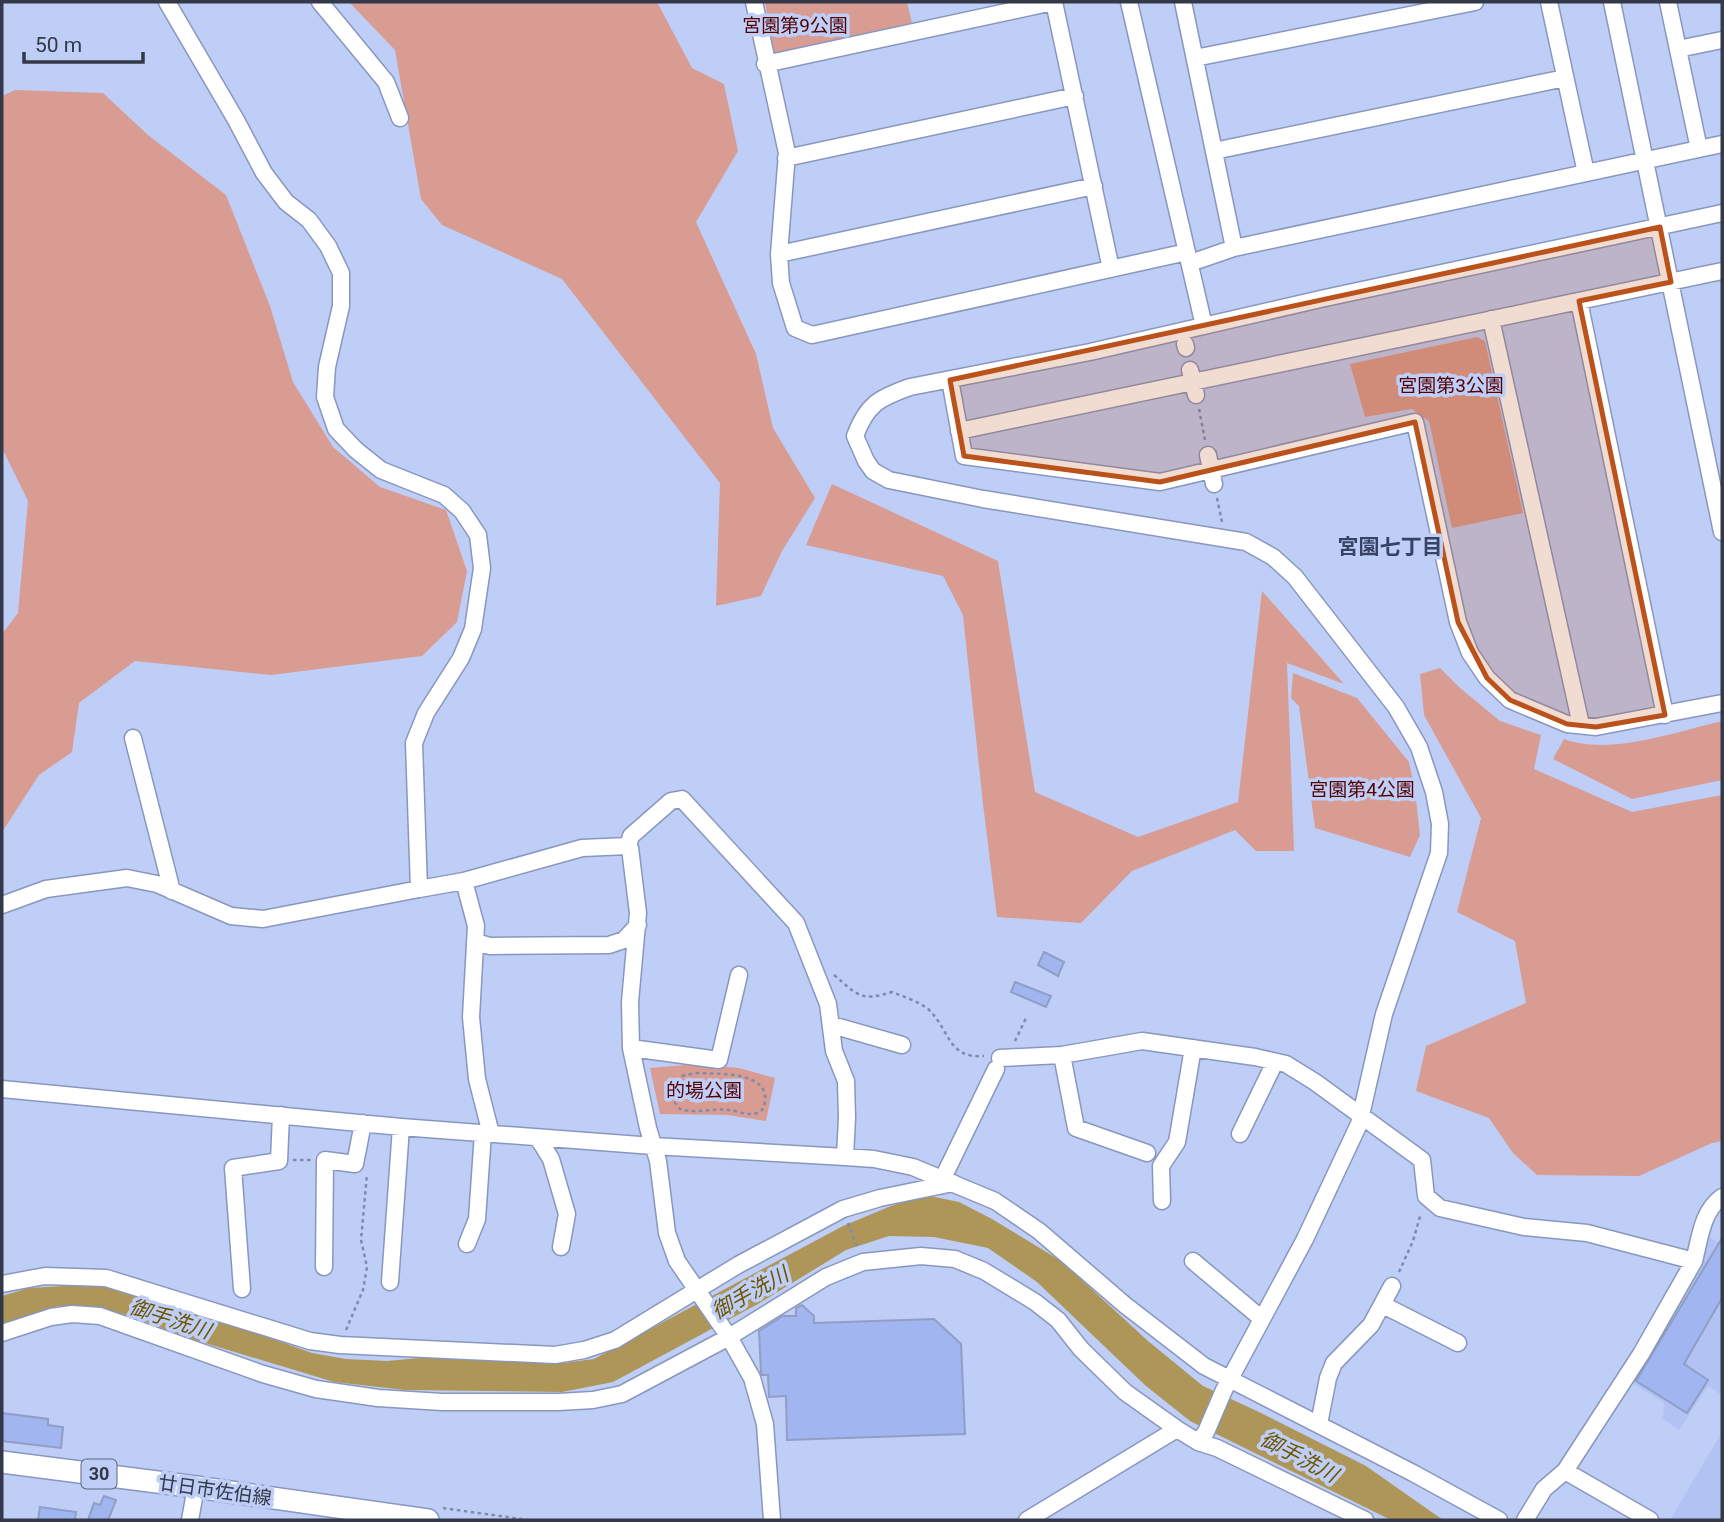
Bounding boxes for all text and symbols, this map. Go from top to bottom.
park label: 宮園第9公園 [742,14,848,37]
scale bar [24,21,144,65]
text: 50 m [35,33,82,57]
park label: 宮園第3公園 [1398,374,1504,397]
district label: 宮園七丁目 [1338,535,1443,559]
park label: 宮園第4公園 [1309,778,1415,801]
park label: 的場公園 [666,1079,742,1102]
water label: 御手洗川 [707,1261,794,1324]
water label: 御手洗川 [126,1295,216,1344]
water label: 御手洗川 [1256,1427,1343,1488]
road number: 30 [82,1460,116,1489]
street label: 廿日市佐伯線 [157,1471,273,1510]

